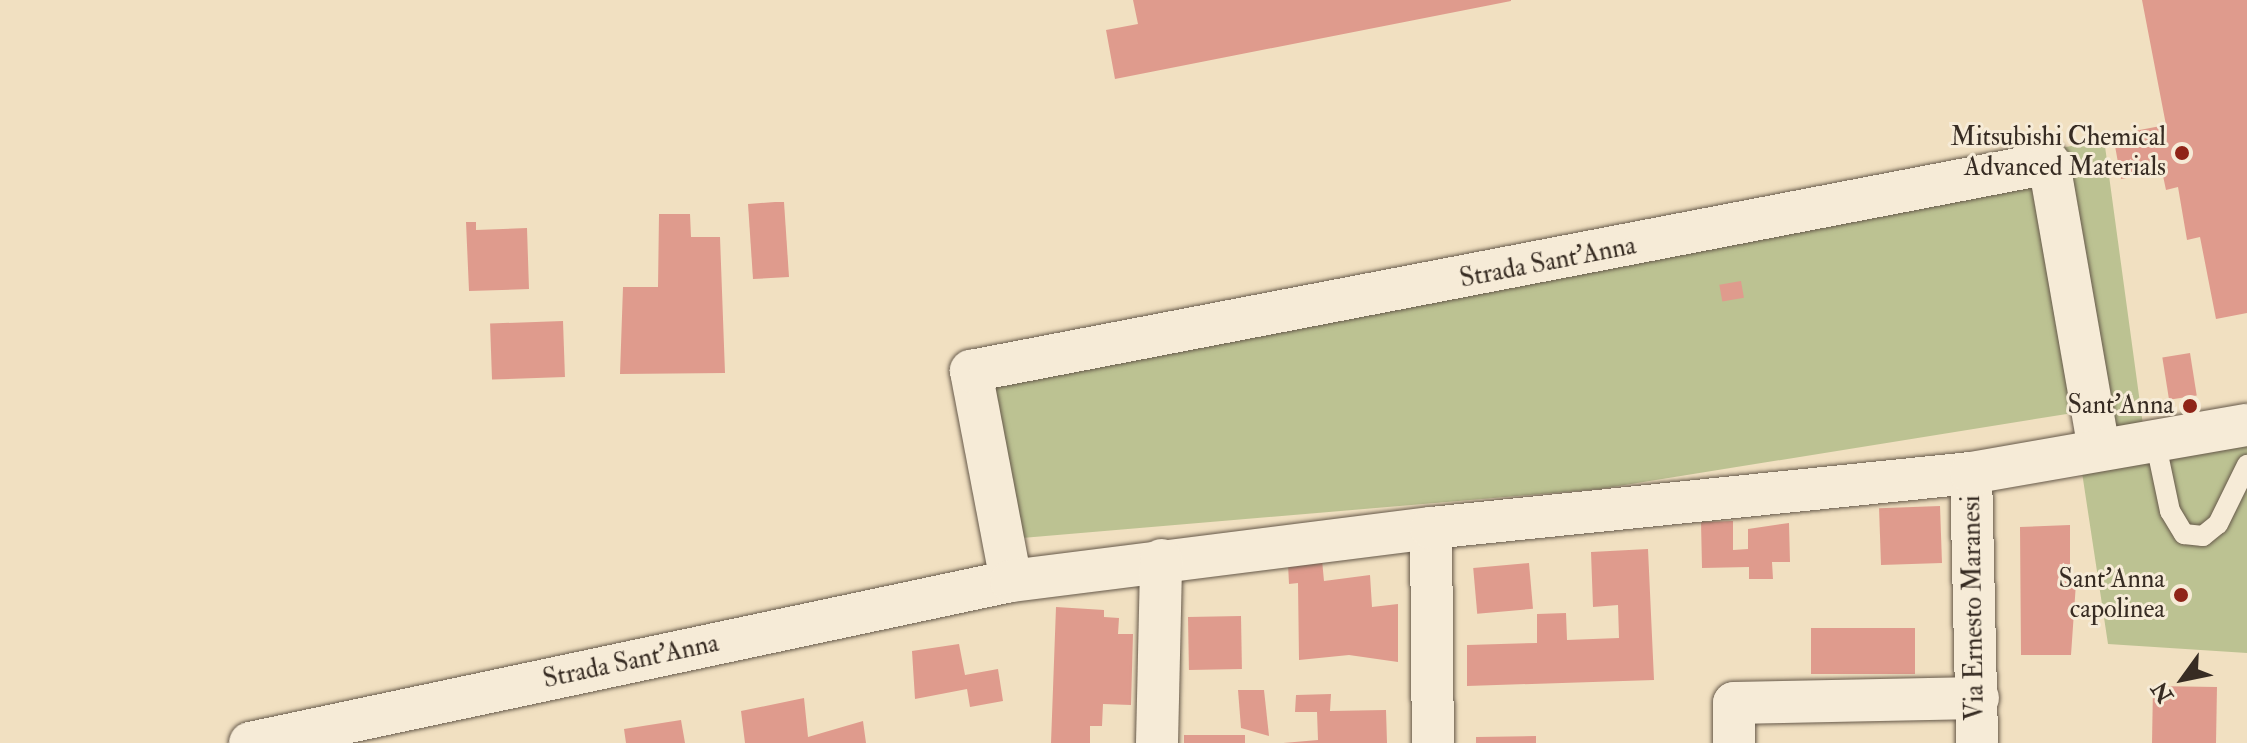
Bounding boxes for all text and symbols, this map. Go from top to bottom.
place label: Mitsubishi Chemical Advanced Materials [1951,122,2166,184]
marker: Mitsubishi Chemical Advanced Materials [2173,144,2191,162]
street label: Strada Sant'Anna [1457,231,1639,295]
place label: Sant'Anna [2067,390,2174,422]
marker: Sant'Anna [2181,397,2199,415]
street label: Via Ernesto Maranesi [1956,495,1992,721]
place label: Sant'Anna capolinea [2058,564,2165,626]
marker: Sant'Anna capolinea [2172,586,2190,604]
street label: Strada Sant'Anna [540,628,722,696]
north arrow [2143,639,2223,719]
text: N [2146,676,2180,708]

